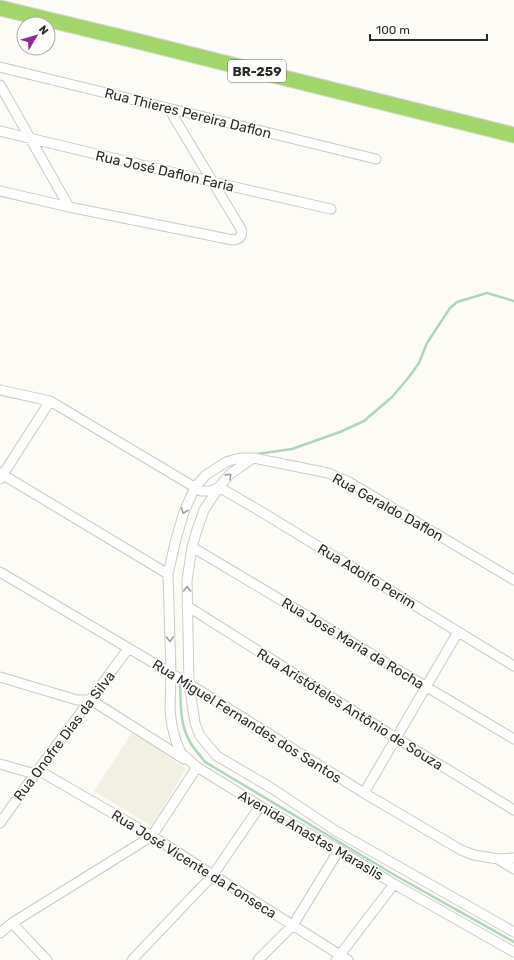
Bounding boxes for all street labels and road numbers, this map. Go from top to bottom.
road number: BR-259 [228,60,286,82]
street label: Rua Thieres Pereira Daflon [103,85,273,142]
street label: Rua José Daflon Faria [94,147,236,196]
street label: Rua Geraldo Daflon [329,470,446,545]
street label: Rua Adolfo Perim [314,540,419,613]
street label: Rua José Maria da Rocha [278,594,427,693]
street label: Rua Aristóteles Antônio de Souza [254,645,446,774]
street label: Rua Miguel Fernandes dos Santos [149,656,344,787]
street label: Rua Onofre Dias da Silva [10,668,119,805]
street label: Avenida Anastas Maraslis [235,787,386,884]
street label: Rua José Vicente da Fonseca [108,807,279,922]

